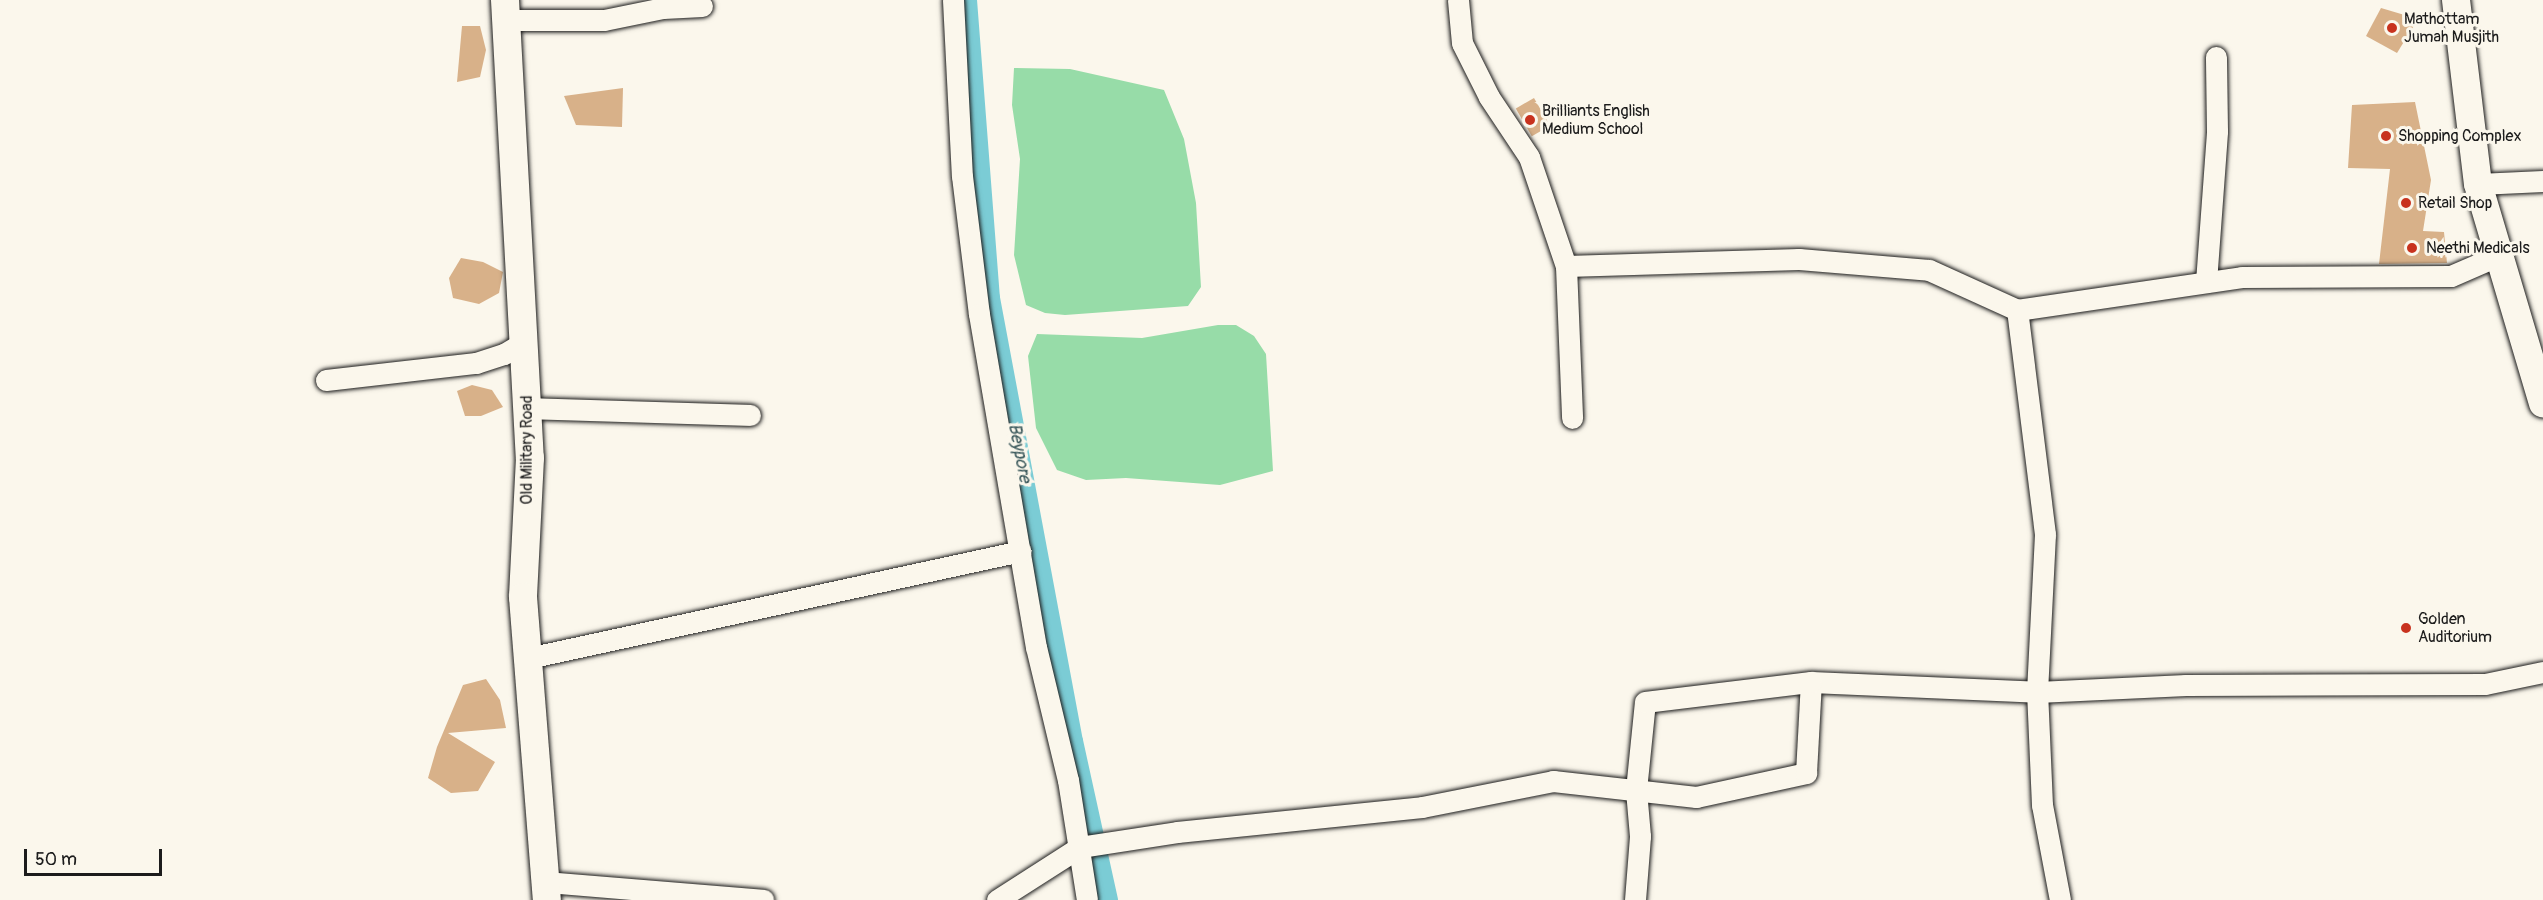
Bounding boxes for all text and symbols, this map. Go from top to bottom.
place label: Mathottam Jumah Musjith [2404,9,2499,47]
marker: Mathottam Jumah Musjith [2385,21,2399,35]
place label: Brilliants English Medium School [1542,101,1650,139]
marker: Brilliants English Medium School [1523,113,1537,127]
place label: Shopping Complex [2398,126,2521,146]
marker: Shopping Complex [2379,129,2393,143]
place label: Retail Shop [2418,193,2492,213]
marker: Retail Shop [2399,196,2413,210]
place label: Neethi Medicals [2426,238,2530,258]
marker: Neethi Medicals [2403,239,2421,257]
street label: Old Military Road [517,395,537,505]
water label: Beypore [1003,422,1035,484]
place label: Golden Auditorium [2418,609,2492,647]
marker: Golden Auditorium [2399,621,2413,635]
scale bar [27,837,165,875]
text: 50 m [35,848,77,871]

